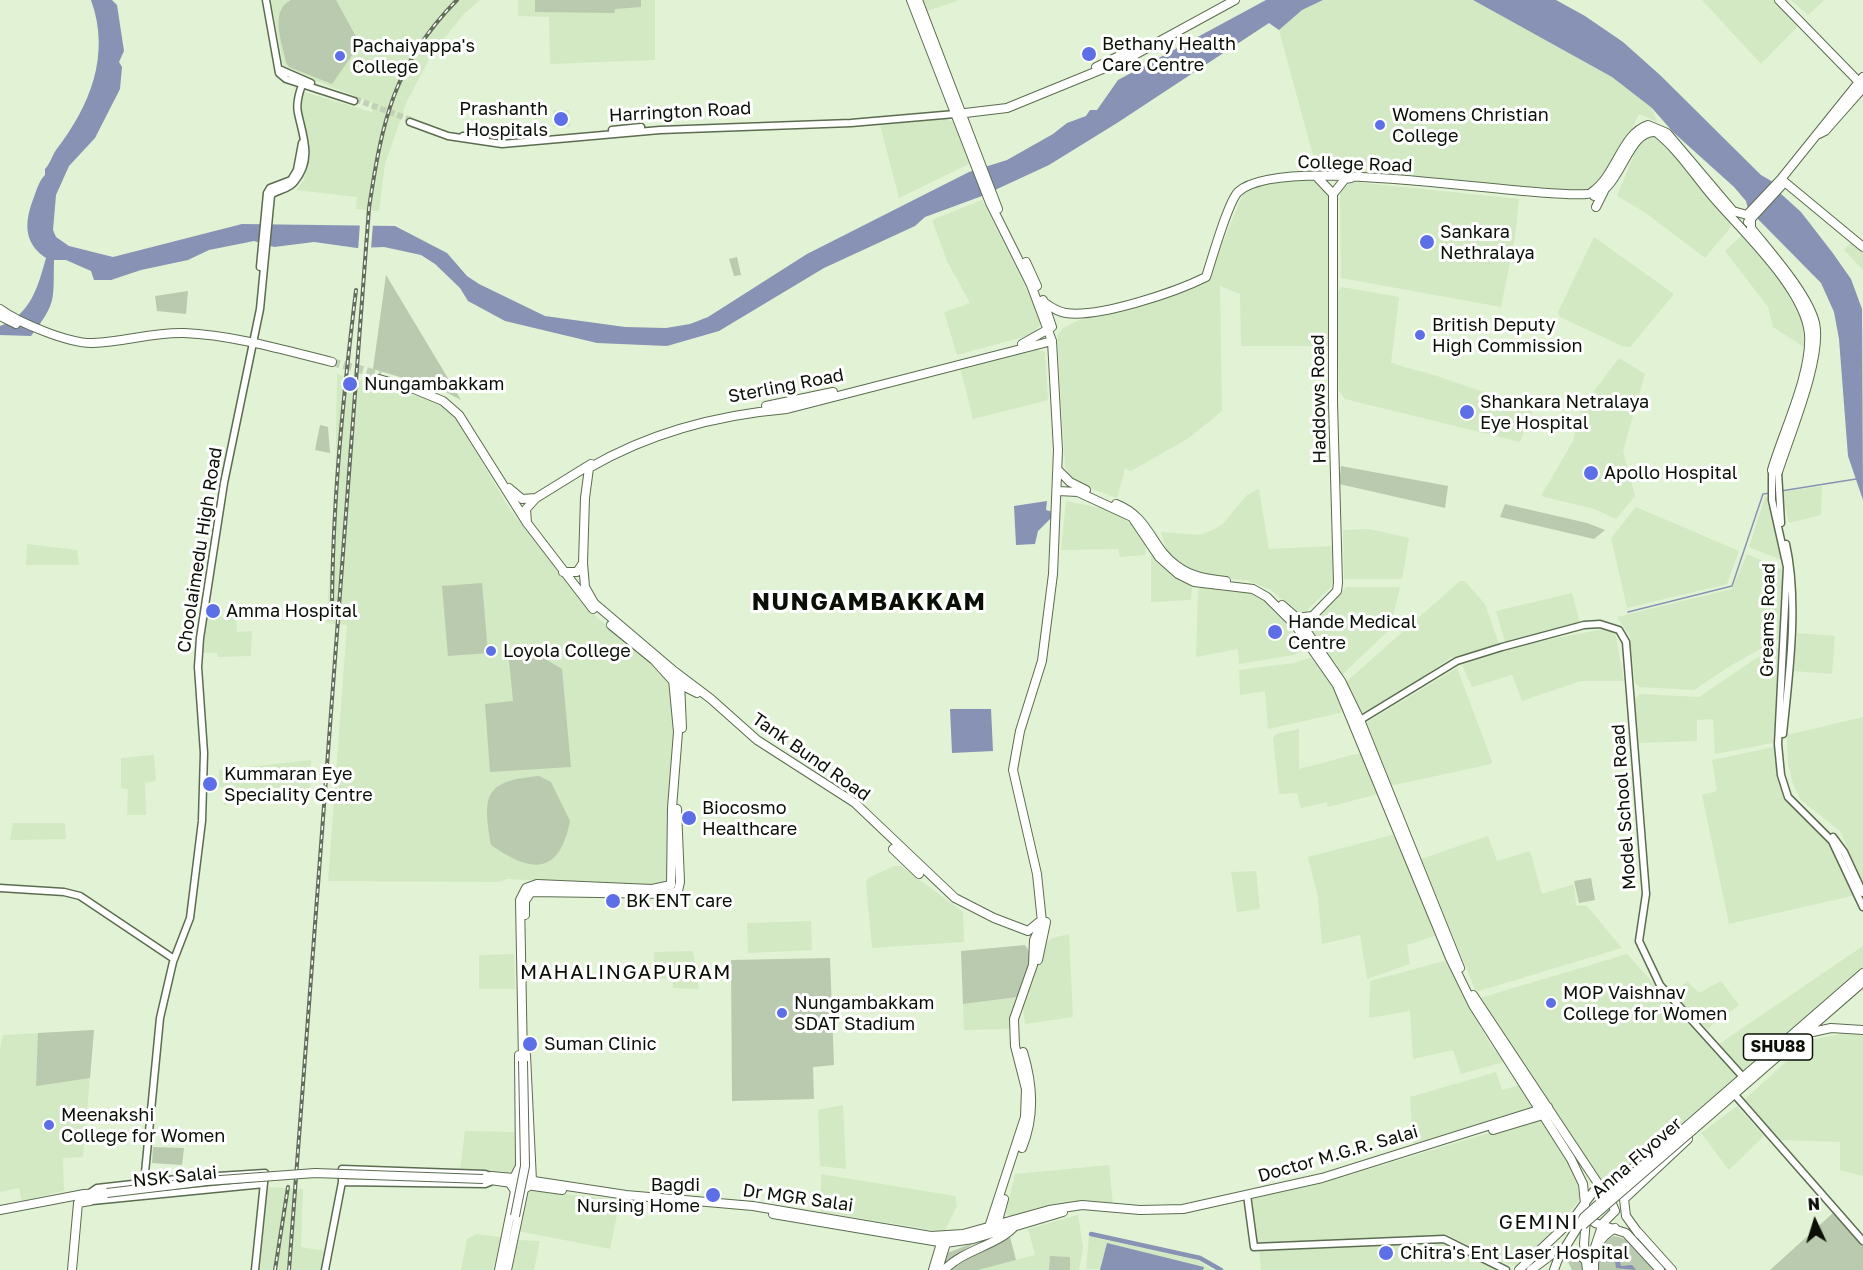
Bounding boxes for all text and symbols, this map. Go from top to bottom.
place label: Bethany Health Care Centre [1102,33,1236,76]
place label: Pachaiyappa's College [352,35,475,78]
marker: Bethany Health Care Centre [1080,45,1098,63]
marker: Pachaiyappa's College [333,49,347,63]
street label: Harrington Road [608,97,752,127]
place label: Prashanth Hospitals [459,98,548,140]
place label: Womens Christian College [1392,104,1549,146]
marker: Prashanth Hospitals [552,110,570,128]
marker: Womens Christian College [1373,118,1387,132]
street label: College Road [1297,151,1413,177]
place label: Sankara Nethralaya [1440,221,1535,264]
marker: Sankara Nethralaya [1418,233,1436,251]
place label: British Deputy High Commission [1432,314,1583,356]
marker: British Deputy High Commission [1413,328,1427,342]
street label: Haddows Road [1307,334,1331,464]
street label: Sterling Road [726,364,846,408]
place label: Nungambakkam [364,373,504,395]
marker: Nungambakkam [341,375,359,393]
place label: Shankara Netralaya Eye Hospital [1480,391,1649,434]
marker: Shankara Netralaya Eye Hospital [1458,403,1476,421]
street label: Choolaimedu High Road [173,446,227,654]
place label: Apollo Hospital [1604,462,1738,484]
marker: Apollo Hospital [1582,464,1600,482]
street label: Greams Road [1756,563,1780,677]
district label: NUNGAMBAKKAM [752,588,986,616]
place label: Amma Hospital [226,600,358,622]
marker: Amma Hospital [204,602,222,620]
place label: Hande Medical Centre [1288,611,1416,654]
marker: Hande Medical Centre [1266,623,1284,641]
place label: Loyola College [503,640,631,662]
marker: Loyola College [484,644,498,658]
street label: Tank Bund Road [748,708,874,806]
street label: Model School Road [1607,723,1641,891]
place label: Kummaran Eye Speciality Centre [224,763,373,806]
marker: Kummaran Eye Speciality Centre [201,775,219,793]
place label: Biocosmo Healthcare [702,797,797,840]
marker: Biocosmo Healthcare [680,809,698,827]
place label: BK ENT care [626,890,733,912]
marker: BK ENT care [604,892,622,910]
district label: MAHALINGAPURAM [520,961,732,985]
place label: MOP Vaishnav College for Women [1563,982,1727,1024]
place label: Nungambakkam SDAT Stadium [794,992,934,1034]
marker: MOP Vaishnav College for Women [1544,996,1558,1010]
marker: Nungambakkam SDAT Stadium [775,1006,789,1020]
place label: Suman Clinic [544,1033,657,1055]
road number: SHU88 [1744,1034,1812,1060]
marker: Suman Clinic [521,1035,539,1053]
place label: Meenakshi College for Women [61,1104,225,1146]
street label: Anna Flyover [1588,1113,1686,1203]
marker: Meenakshi College for Women [42,1118,56,1132]
street label: Doctor M.G.R. Salai [1255,1121,1421,1187]
street label: NSK Salai [132,1162,218,1192]
place label: Bagdi Nursing Home [577,1174,700,1216]
street label: Dr MGR Salai [741,1180,855,1216]
marker: Bagdi Nursing Home [704,1186,722,1204]
north arrow [1785,1192,1845,1252]
text: N [1807,1194,1821,1214]
district label: GEMINI [1499,1211,1579,1235]
place label: Chitra's Ent Laser Hospital [1400,1242,1629,1264]
marker: Chitra's Ent Laser Hospital [1377,1244,1395,1262]

